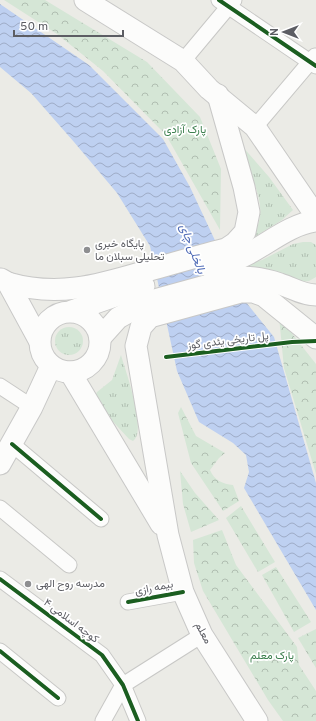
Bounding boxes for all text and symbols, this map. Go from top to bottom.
scale bar [14,12,123,38]
north arrow [264,12,304,52]
text: 50 m [20,19,48,35]
text: N [268,28,282,36]
park label: پارک آزادی [164,123,206,137]
water label: بالخلی چای [175,222,209,277]
place label: پایگاه خبری تحلیلی سبلان ما [95,237,165,264]
marker: پایگاه خبری تحلیلی سبلان ما [82,245,92,255]
street label: پل تاریخی یئدی گوز [186,329,270,353]
place label: مدرسه روح الهی [36,577,105,591]
street label: بیمه رازی [134,577,174,599]
marker: مدرسه روح الهی [23,579,33,589]
street label: کوچه اسلامی ۴ [41,596,101,646]
street label: معلم [192,620,215,646]
park label: پارک معلم [250,649,294,663]

